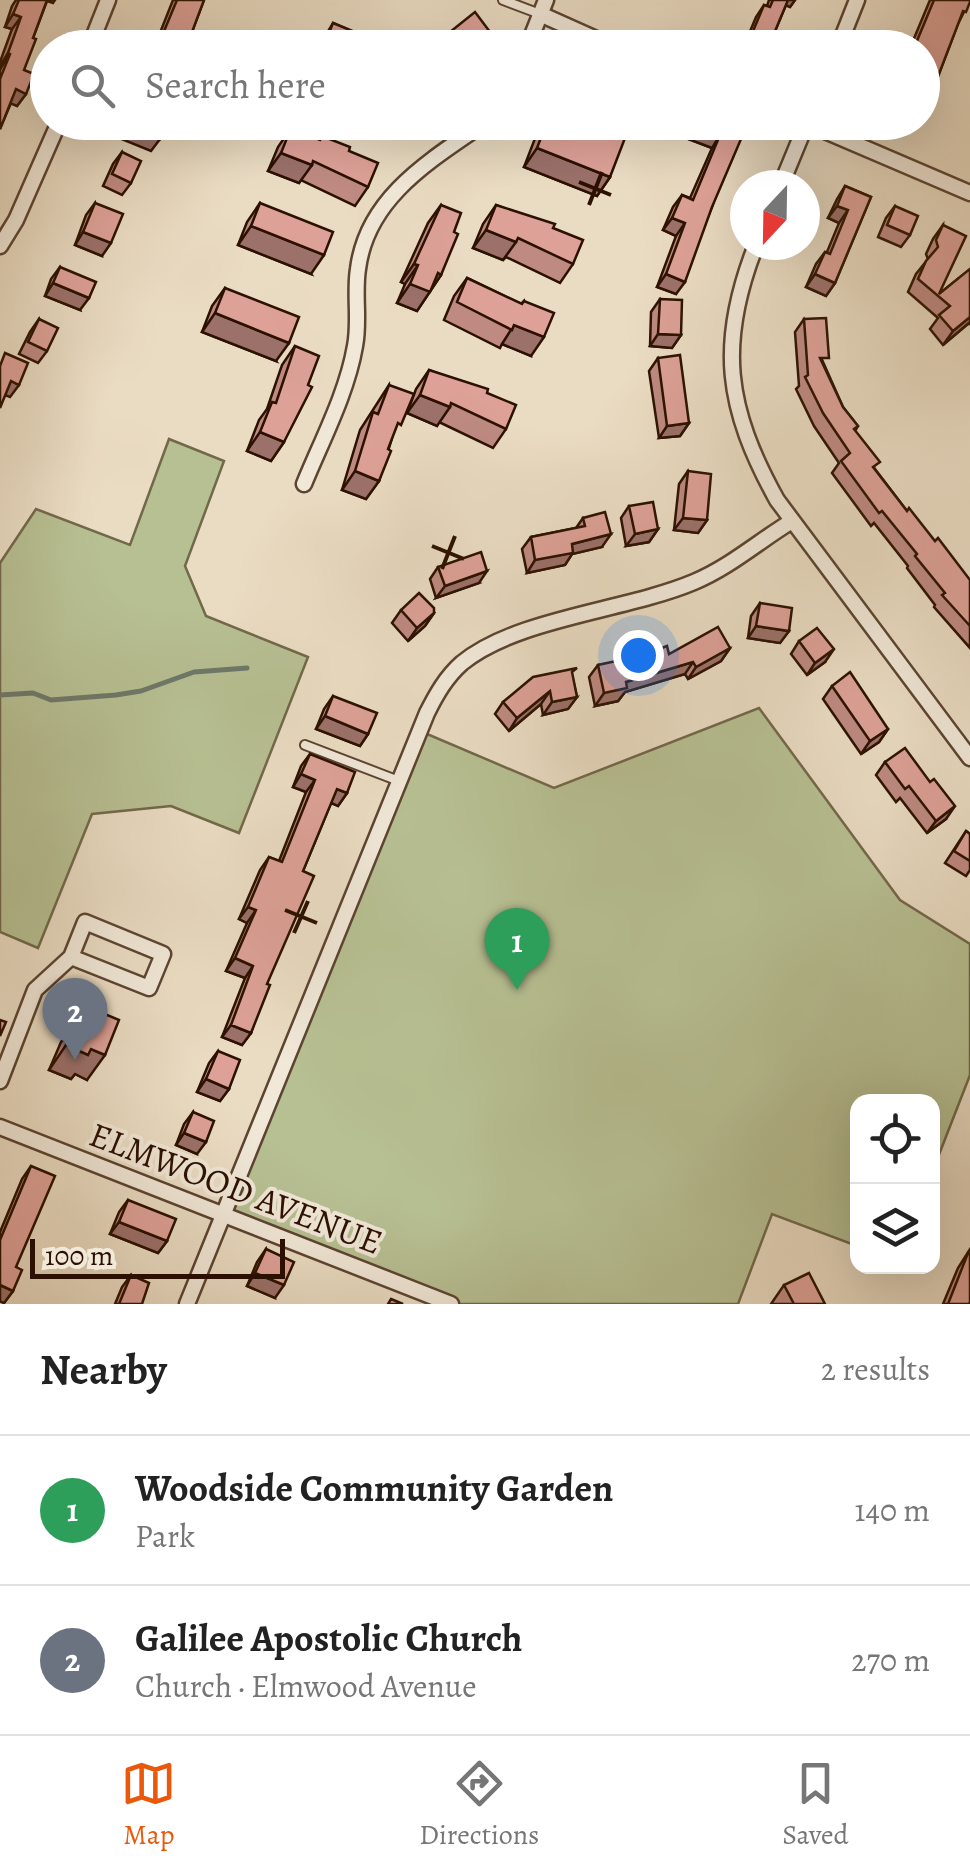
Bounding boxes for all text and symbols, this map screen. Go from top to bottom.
search box [30,30,940,140]
icon: search [65,58,120,113]
text: Search here [145,59,326,111]
north arrow [730,170,820,260]
your location [613,630,664,681]
pin: 1 [484,908,550,990]
pin: 2 [42,978,108,1060]
map controls [850,1094,940,1274]
button: locate [850,1094,940,1184]
street label: ELMWOOD AVENUE [83,1110,389,1266]
button: layers [850,1184,940,1274]
scale bar [30,1234,285,1278]
text: 100 m [45,1237,113,1275]
text: Nearby [40,1341,167,1398]
text: 2 results [821,1347,930,1391]
text: Woodside Community Garden [135,1462,613,1514]
text: 1 [67,1488,78,1532]
text: 140 m [855,1488,930,1532]
text: Park [135,1514,195,1558]
text: Galilee Apostolic Church [135,1612,523,1664]
text: 2 [65,1638,80,1682]
text: 270 m [851,1638,930,1682]
text: Church · Elmwood Avenue [135,1664,477,1708]
tab: Map [121,1756,176,1854]
tab: Directions [419,1756,539,1854]
tab: Saved [782,1756,849,1854]

